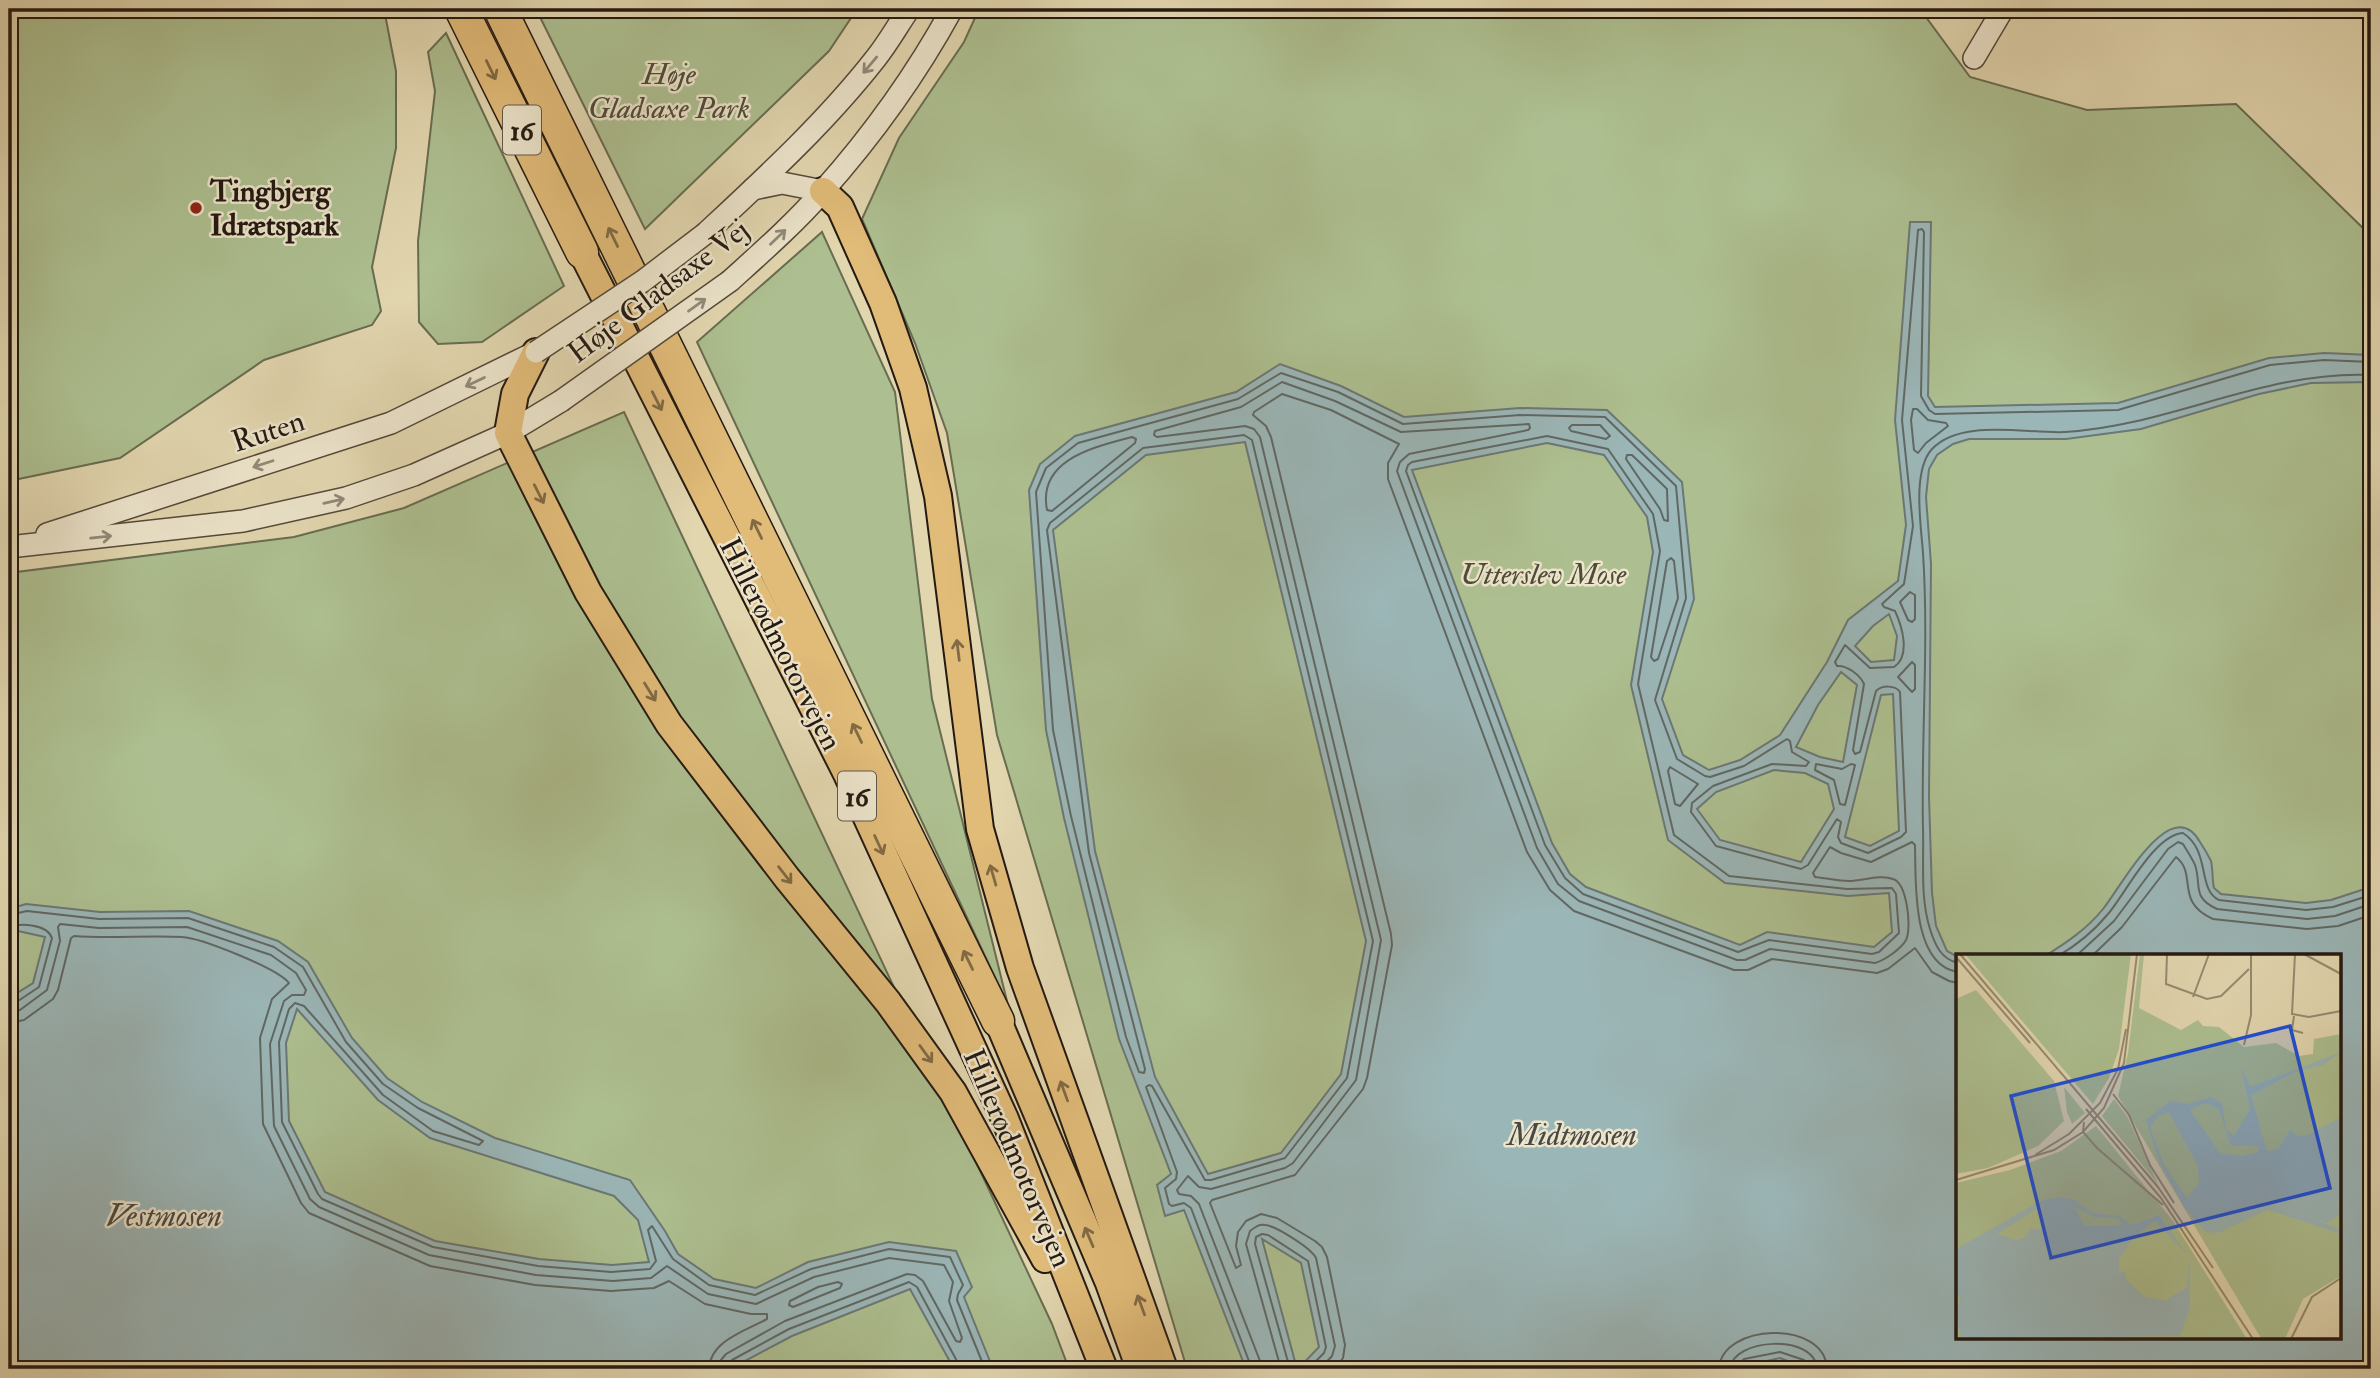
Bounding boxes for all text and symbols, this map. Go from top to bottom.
one-way arrow [862,55,878,73]
park label: Høje Gladsaxe Park [588,56,750,127]
one-way arrow [485,59,499,80]
road number: 16 [503,106,541,154]
place label: Tingbjerg Idrætspark [209,173,339,244]
marker: Tingbjerg Idrætspark [188,200,204,216]
street label: Høje Gladsaxe Vej [560,211,756,372]
one-way arrow [606,227,619,248]
one-way arrow [769,229,786,246]
one-way arrow [687,298,706,313]
one-way arrow [465,375,486,389]
one-way arrow [651,390,665,410]
street label: Ruten [227,402,309,461]
one-way arrow [253,459,275,471]
one-way arrow [532,483,546,504]
one-way arrow [322,493,345,507]
one-way arrow [750,519,764,540]
one-way arrow [89,530,112,543]
street label: Hillerødmotorvejen [711,532,850,757]
park label: Utterslev Mose [1460,556,1627,593]
one-way arrow [951,640,964,662]
one-way arrow [643,682,657,702]
one-way arrow [850,723,864,744]
road number: 16 [838,772,876,820]
one-way arrow [873,834,886,855]
one-way arrow [986,864,999,886]
one-way arrow [778,866,793,884]
one-way arrow [961,950,974,971]
inset map [1956,954,2342,1340]
street label: Hillerødmotorvejen [955,1043,1080,1273]
one-way arrow [918,1044,933,1063]
one-way arrow [1057,1080,1069,1102]
water label: Midtmosen [1505,1115,1637,1155]
water label: Vestmosen [106,1196,222,1236]
one-way arrow [1082,1227,1095,1248]
one-way arrow [1133,1295,1146,1316]

